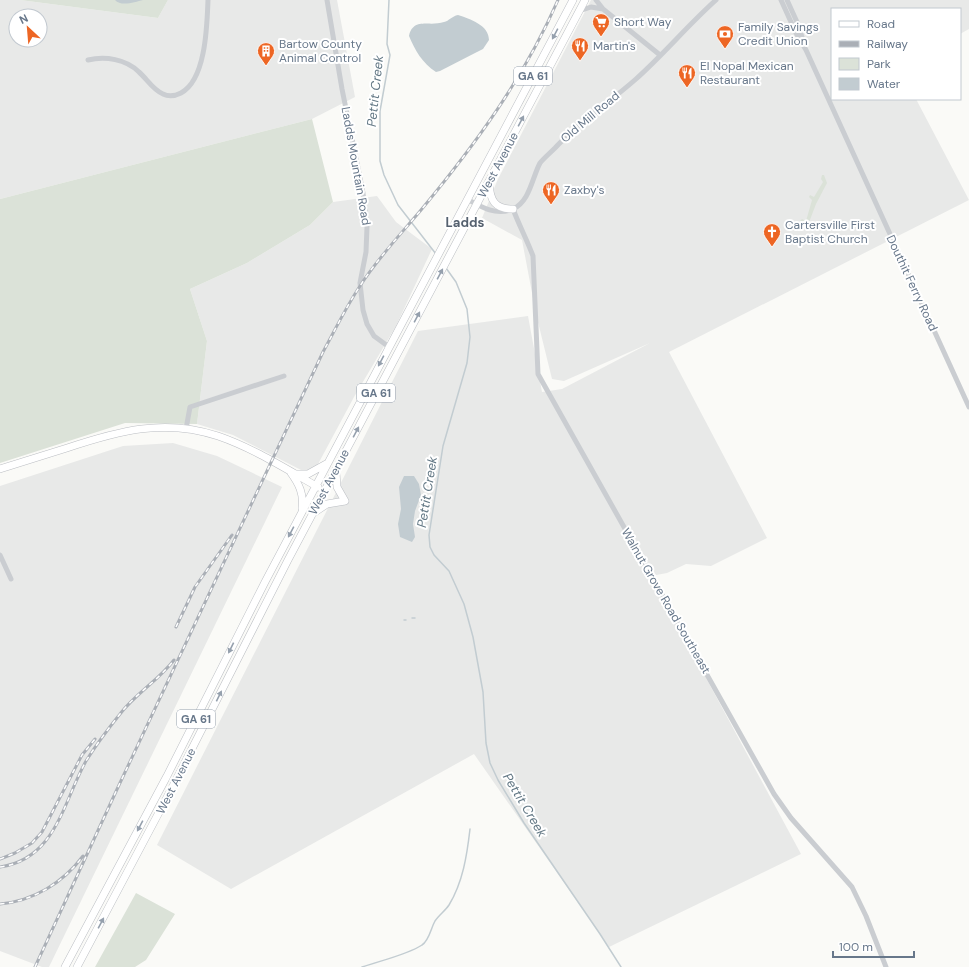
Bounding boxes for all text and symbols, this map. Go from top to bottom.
north arrow [8,8,48,48]
legend [831,8,961,100]
text: N [17,11,30,27]
supermarket icon: Short Way [591,12,611,37]
place label: Short Way [614,14,672,30]
text: Road [867,16,895,32]
place label: Family Savings Credit Union [738,19,819,49]
bank icon: Family Savings Credit Union [715,24,735,49]
one-way arrow [552,29,558,40]
place label: Bartow County Animal Control [279,36,362,66]
restaurant icon: Martin's [570,36,590,61]
text: Railway [867,36,908,52]
place label: Martin's [593,38,636,54]
building icon: Bartow County Animal Control [256,41,276,66]
water label: Pettit Creek [363,54,387,128]
text: Park [867,56,891,72]
place label: El Nopal Mexican Restaurant [700,58,794,88]
restaurant icon: El Nopal Mexican Restaurant [677,63,697,88]
road number: GA 61 [514,67,552,85]
text: Water [867,76,901,92]
street label: Old Mill Road [557,88,623,146]
street label: Ladds Mountain Road [338,105,374,227]
one-way arrow [518,115,525,126]
street label: West Avenue [474,129,522,201]
restaurant icon: Zaxby's [541,180,561,205]
place label: Zaxby's [564,182,605,198]
district label: Ladds [446,214,484,231]
place label: Cartersville First Baptist Church [785,217,875,247]
church icon: Cartersville First Baptist Church [762,222,782,247]
street label: Douthit Ferry Road [883,232,941,334]
one-way arrow [437,268,443,280]
one-way arrow [414,311,420,323]
one-way arrow [378,355,385,367]
road number: GA 61 [357,384,395,402]
one-way arrow [353,426,359,437]
street label: West Avenue [305,446,353,518]
water label: Pettit Creek [413,455,441,529]
street label: Walnut Grove Road Southeast [618,525,714,677]
one-way arrow [287,527,294,538]
one-way arrow [228,642,234,654]
one-way arrow [216,690,222,701]
road number: GA 61 [177,710,215,728]
street label: West Avenue [152,745,200,817]
water label: Pettit Creek [499,770,551,841]
one-way arrow [137,821,144,832]
one-way arrow [98,917,104,928]
scale bar [833,933,914,959]
text: 100 m [839,939,873,955]

